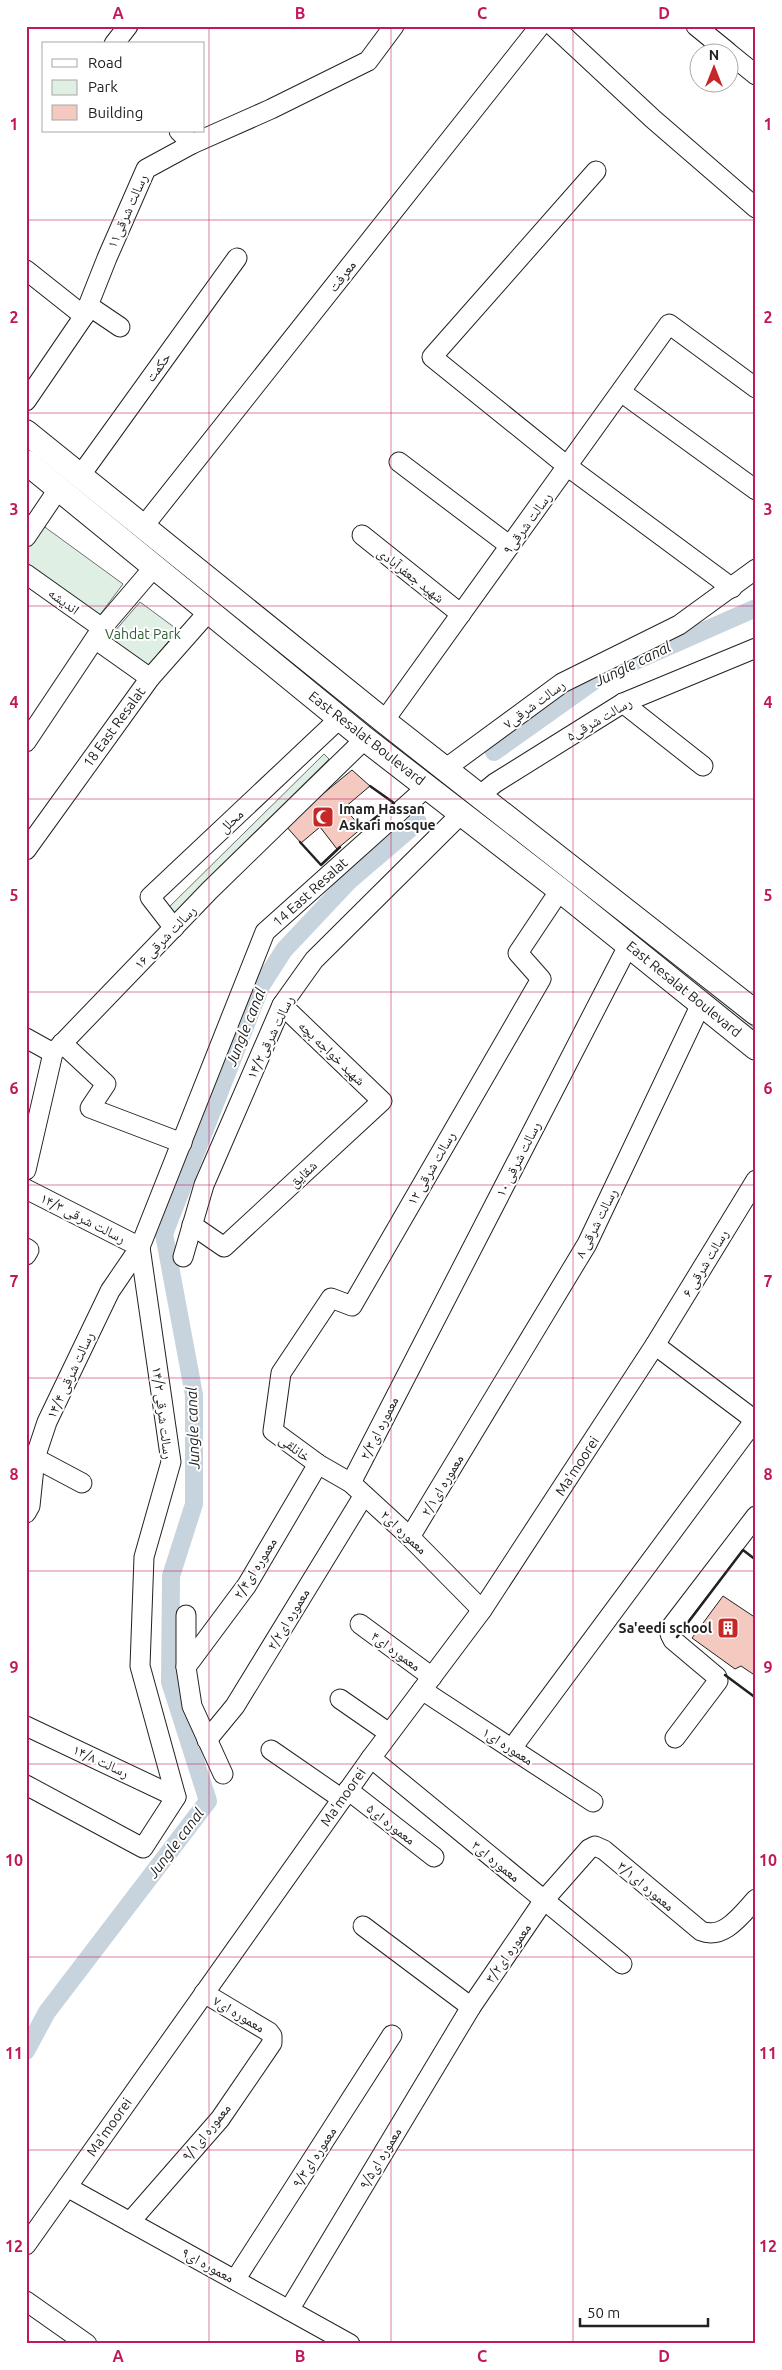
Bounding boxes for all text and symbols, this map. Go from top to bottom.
text: A [112,4,124,22]
text: B [295,4,305,22]
text: C [477,4,487,22]
text: D [658,4,670,22]
legend [42,42,205,132]
north arrow [690,42,740,92]
text: N [709,47,719,63]
text: Road [88,54,123,71]
text: Park [88,78,118,95]
text: Building [88,104,143,121]
text: 1 [9,115,19,133]
text: 1 [763,115,773,133]
street label: رسالت شرقی۱۱ [104,172,151,251]
street label: معرفت [325,257,360,295]
text: 2 [9,308,19,326]
text: 2 [763,308,773,326]
street label: حکمت [142,349,174,385]
street label: رسالت شرقی۹ [499,489,556,558]
text: 3 [9,500,19,518]
text: 3 [763,500,773,518]
street label: شهید جعفرآبادی [374,544,448,607]
street label: اندیشه [45,584,83,618]
park label: Vahdat Park [105,626,181,642]
water label: Jungle canal [591,637,674,690]
street label: رسالت شرقی۷ [500,676,569,733]
street label: 18 East Resalat [80,684,149,770]
street label: East Resalat Boulevard [306,688,428,788]
text: 4 [9,693,19,711]
text: 4 [763,693,773,711]
street label: رسالت شرقی۵ [564,694,635,745]
place label: Imam Hassan Askari mosque [339,801,436,833]
mosque icon: Imam Hassan Askari mosque [311,805,335,829]
street label: محلل [216,806,247,837]
street label: 14 East Resalat [269,854,351,930]
text: 5 [9,886,19,904]
text: 5 [763,886,773,904]
street label: رسالت شرقی ۱۶ [131,902,200,973]
street label: East Resalat Boulevard [623,938,745,1040]
water label: Jungle canal [222,985,269,1069]
street label: رسالت شرقی۱۴/۲ [243,993,298,1081]
street label: شهید خواجه بچه [295,1017,369,1089]
text: 6 [9,1079,19,1097]
text: 6 [763,1079,773,1097]
street label: رسالت شرقی ۱۰ [492,1119,545,1200]
street label: رسالت شرقی ۱۲ [404,1129,459,1208]
street label: شقایق [286,1157,322,1192]
street label: رسالت شرقی ۸ [572,1186,621,1261]
street label: رسالت شرقی ۱۴/۳ [37,1190,128,1247]
street label: رسالت شرقی ۶ [679,1226,732,1300]
text: 7 [9,1272,19,1290]
text: 7 [763,1272,773,1290]
street label: رسالت شرقی ۱۴/۴ [43,1329,98,1421]
street label: رسالت شرقی ۱۴/۲ [148,1366,177,1460]
water label: Jungle canal [183,1386,202,1471]
street label: معموره ای۲/۳ [356,1394,403,1463]
street label: خانلقی [276,1431,314,1466]
street label: Ma'moorei [552,1433,602,1499]
street label: معموره ای۲/۱ [417,1451,467,1519]
text: 8 [9,1465,19,1483]
text: 8 [763,1465,773,1483]
street label: معموره ای۲ [377,1507,430,1558]
street label: معموره ای۲/۴ [230,1535,281,1602]
street label: معموره ای۲/۲ [263,1585,313,1653]
building icon: Sa'eedi school [716,1616,740,1640]
place label: Sa'eedi school [619,1620,712,1636]
street label: معموره ای۴ [368,1628,424,1675]
text: 9 [9,1658,19,1676]
text: 9 [763,1658,773,1676]
street label: معموره ای۱ [479,1724,536,1769]
street label: رسالت ۱۴/۸ [70,1741,131,1782]
street label: Ma'moorei [317,1765,369,1829]
street label: معموره ای۵ [363,1800,418,1849]
water label: Jungle canal [143,1804,208,1882]
street label: معموره ای۳ [468,1837,523,1886]
text: 10 [5,1851,23,1869]
text: 10 [759,1851,777,1869]
street label: معموره ای۳/۱ [614,1858,677,1915]
street label: معموره ای۳/۲ [482,1920,535,1986]
street label: معموره ای۷ [210,1992,268,2036]
text: 11 [5,2044,23,2062]
text: 11 [759,2044,777,2062]
street label: Ma'moorei [83,2095,135,2159]
street label: معموره ای۹/۱ [178,2100,235,2164]
street label: معموره ای۹/۳ [289,2124,340,2191]
street label: معموره ای۹/۵ [355,2124,405,2192]
text: 12 [5,2237,23,2255]
text: 12 [759,2237,777,2255]
street label: معموره ای۹ [179,2244,237,2287]
scale bar [580,2295,707,2327]
text: 50 m [587,2304,620,2321]
text: A [112,2347,124,2365]
text: B [295,2347,305,2365]
text: C [477,2347,487,2365]
text: D [658,2347,670,2365]

